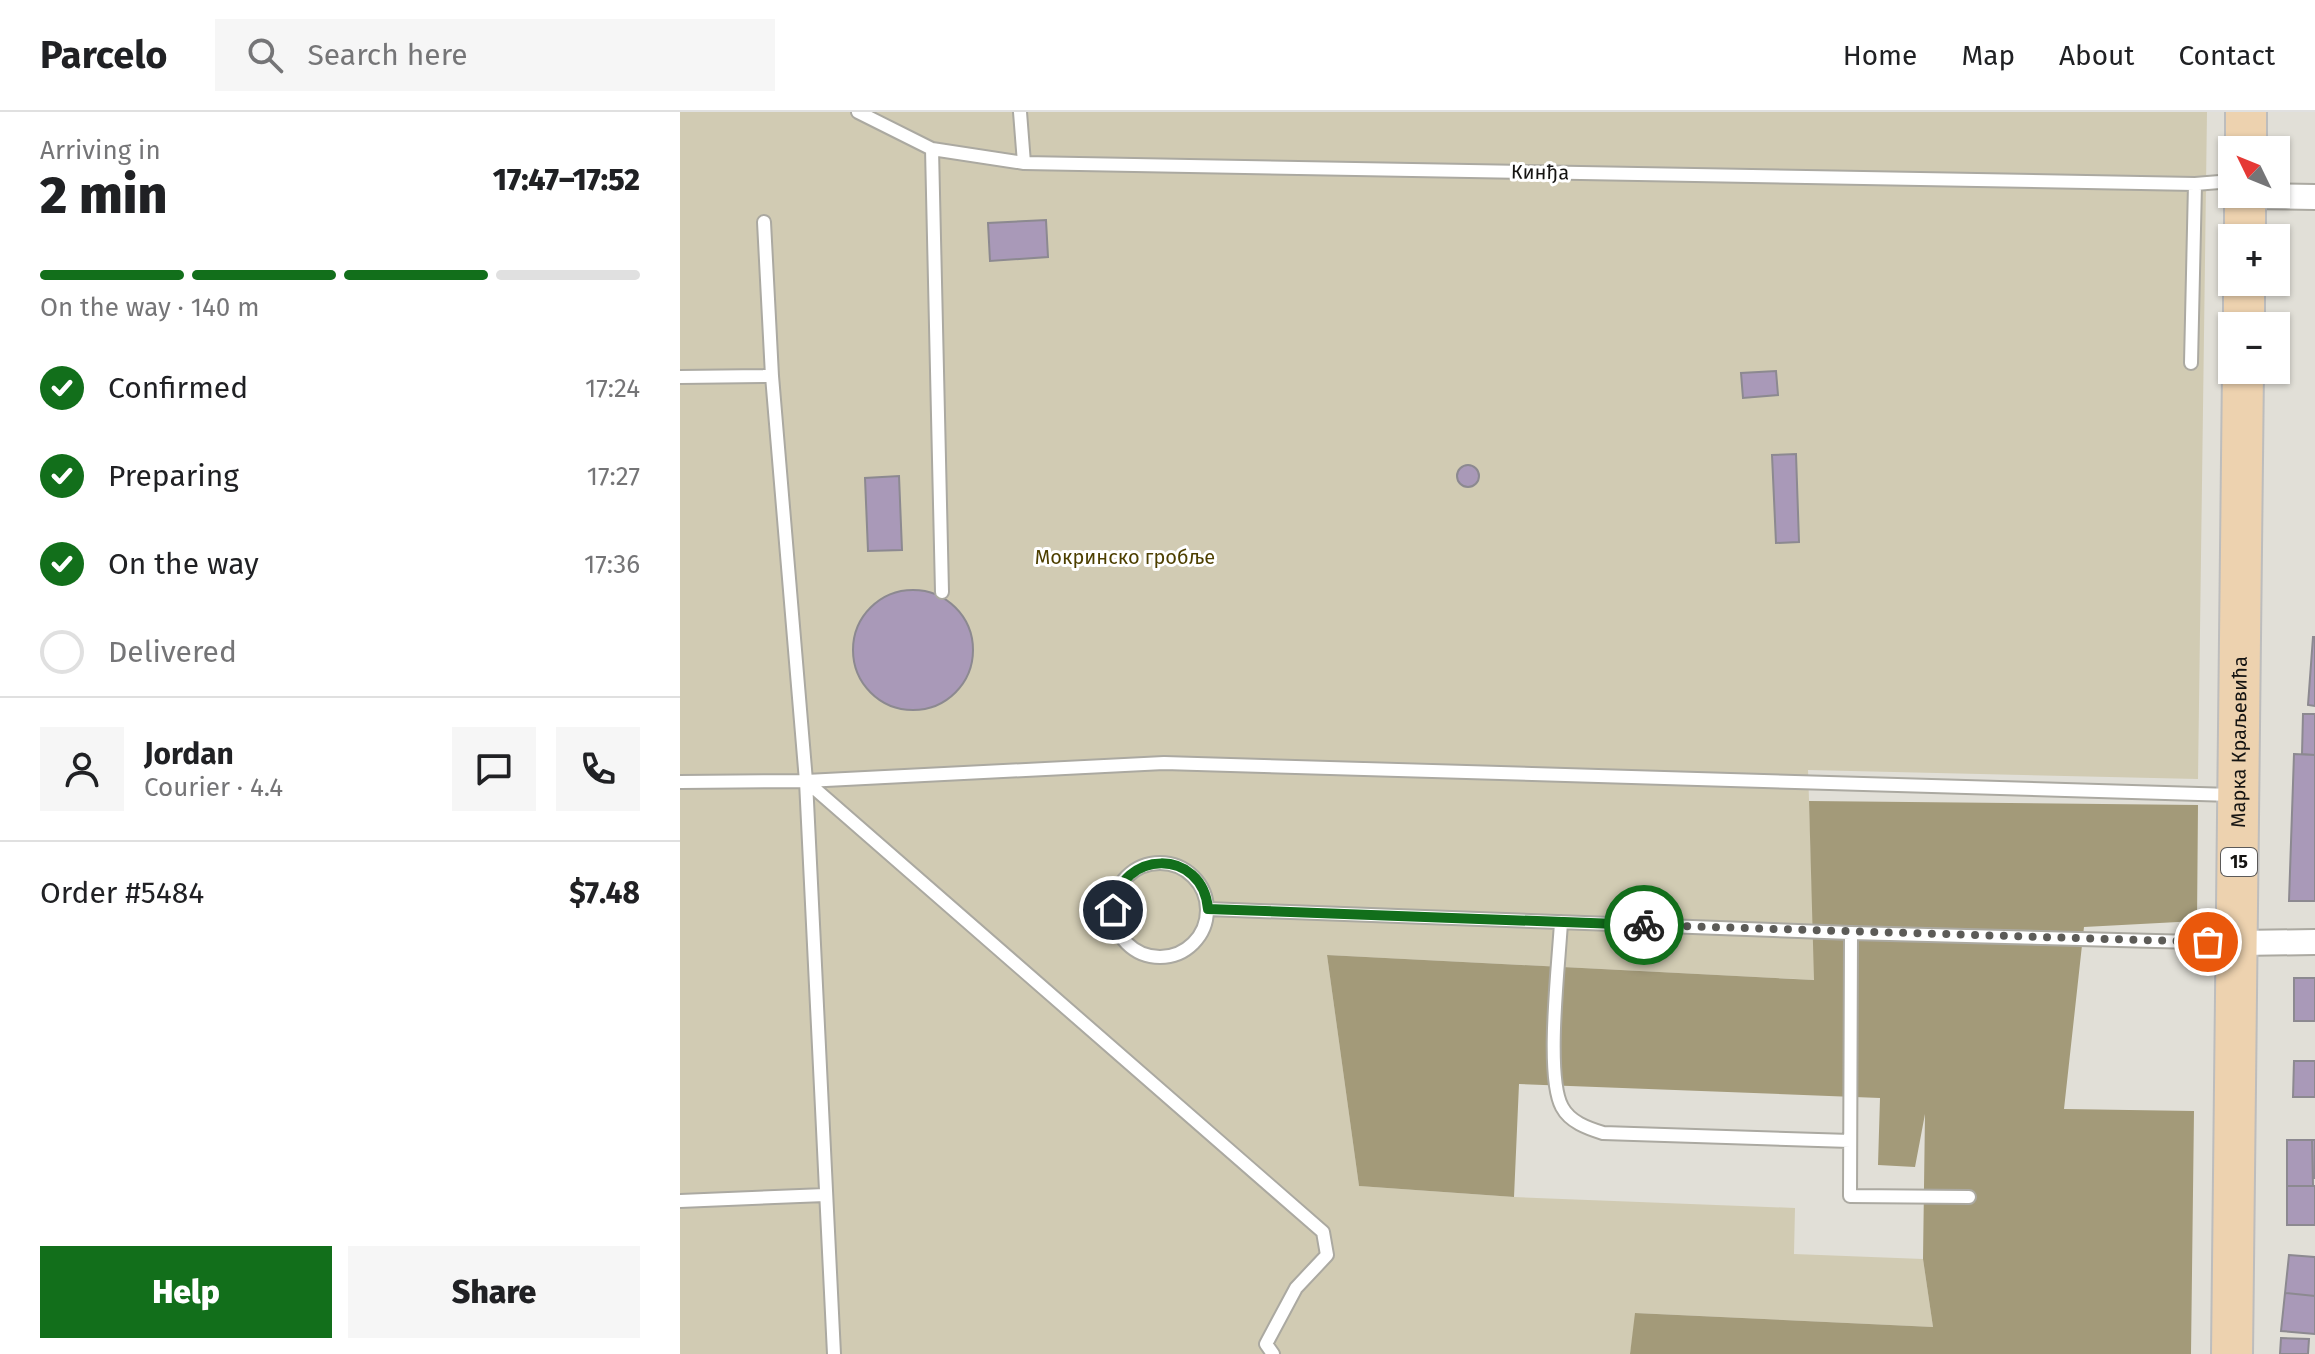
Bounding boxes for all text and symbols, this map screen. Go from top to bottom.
search box [215,19,775,91]
text: Parcelo [40,32,167,78]
icon: search [243,33,287,77]
text: Search here [307,37,468,73]
text: Home [1843,39,1917,72]
text: Map [1961,39,2015,72]
text: About [2059,39,2134,72]
text: Contact [2178,39,2275,72]
text: Arriving in [40,135,161,166]
north arrow [2218,136,2290,208]
map controls [2218,136,2290,384]
street label: Кинђа [1511,159,1569,185]
text: 17:47–17:52 [493,162,640,198]
text: 2 min [40,164,167,227]
button: + [2218,224,2290,296]
text: On the way · 140 m [40,292,259,323]
button: − [2218,312,2290,384]
icon: check [40,366,84,410]
text: Confirmed [108,370,248,406]
text: 17:24 [585,373,640,404]
icon: check [40,454,84,498]
text: Preparing [108,458,239,494]
text: 17:27 [587,461,640,492]
icon: check [40,542,84,586]
park label: Мокринско гробље [1035,545,1215,569]
text: On the way [108,546,259,582]
text: 17:36 [584,549,640,580]
text: Delivered [108,634,237,670]
street label: Марка Краљевића [2226,656,2252,828]
button: person [40,727,124,811]
button: chat [452,727,536,811]
button: phone [556,727,640,811]
text: Jordan [144,736,234,772]
text: Courier · 4.4 [144,772,283,803]
road number: 15 [2221,848,2257,876]
text: Order #5484 [40,875,204,911]
text: $7.48 [569,875,640,911]
pin [1079,876,1147,944]
courier [1604,885,1684,965]
icon: home [1091,888,1135,932]
icon: bike [1622,903,1666,947]
pin [2174,908,2242,976]
icon: bag [2186,920,2230,964]
button: Help [40,1246,332,1338]
button: Share [348,1246,640,1338]

